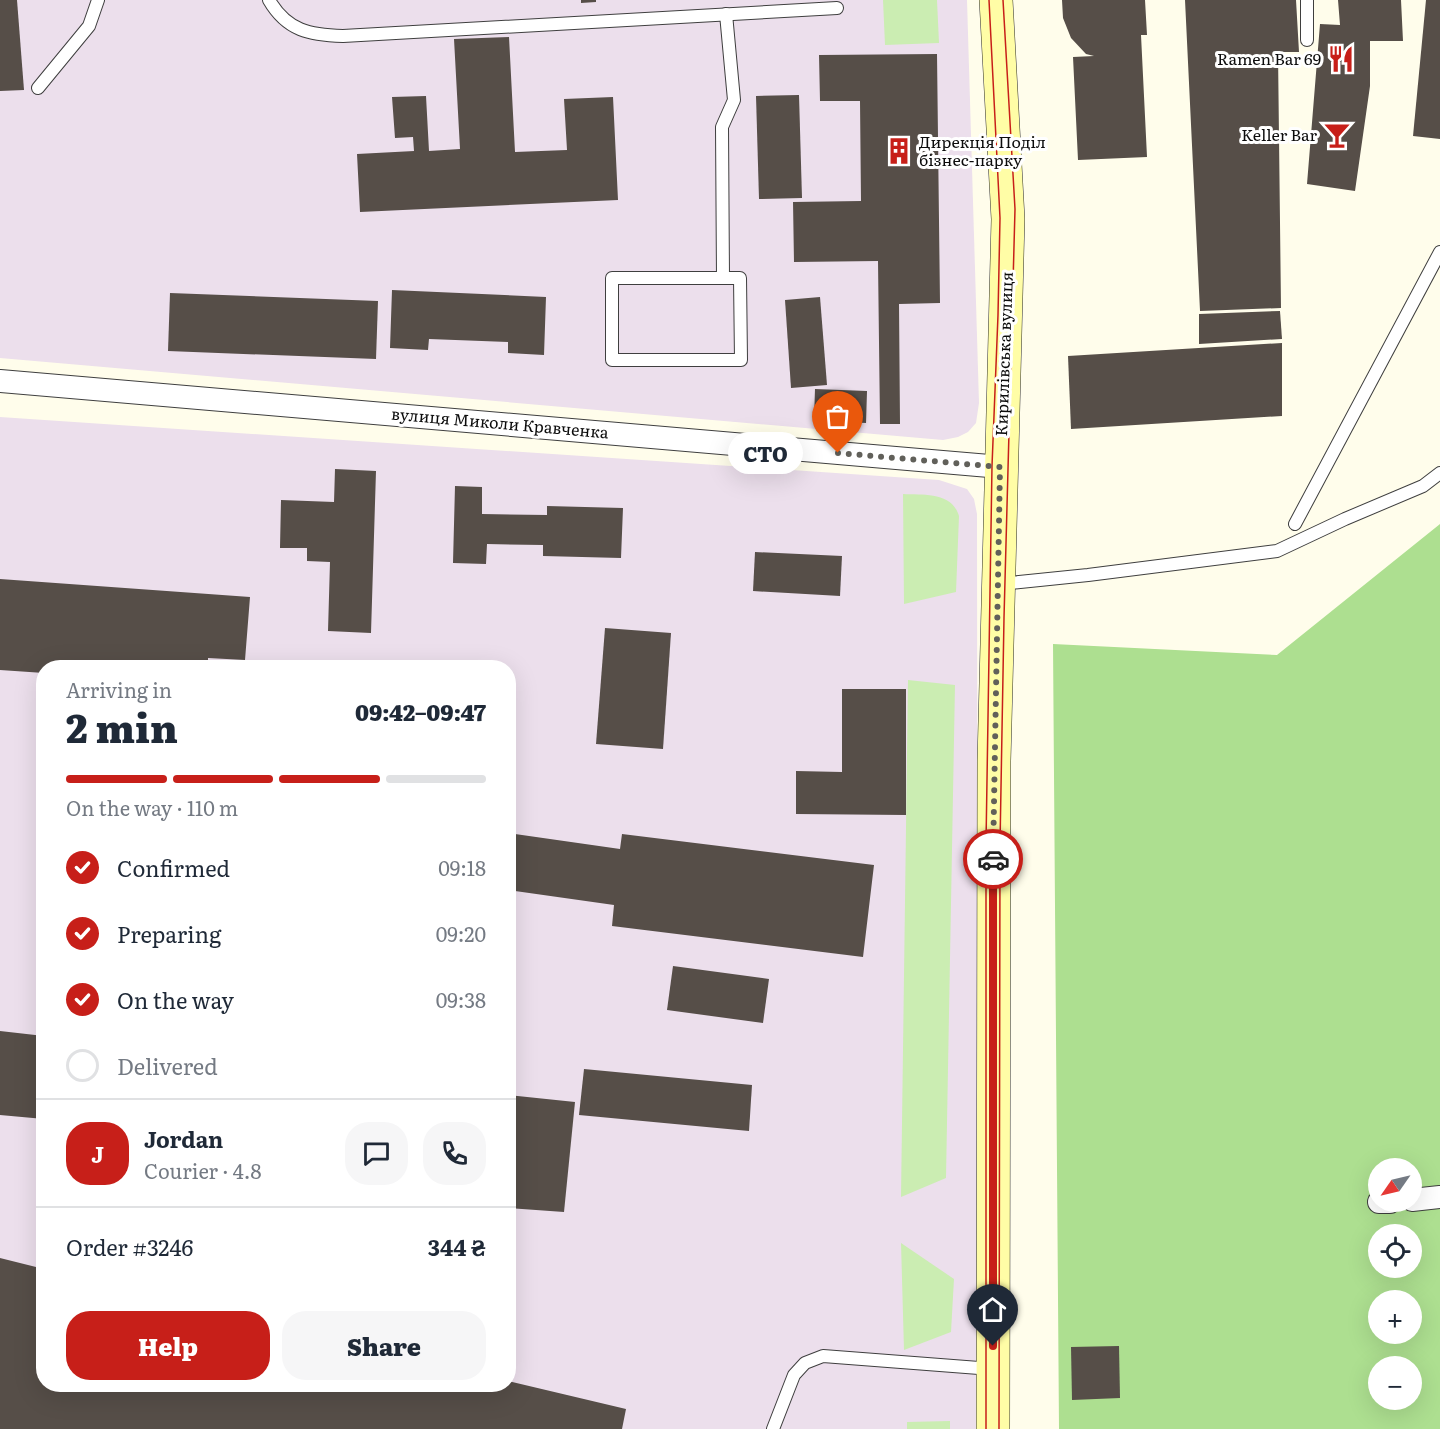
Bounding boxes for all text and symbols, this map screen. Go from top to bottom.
restaurant icon: Ramen Bar 69 [1326,44,1356,74]
place label: Ramen Bar 69 [1217,46,1321,70]
bar icon: Keller Bar [1322,120,1352,150]
place label: Keller Bar [1241,122,1317,146]
place label: Дирекція Поділ бізнес-парку [919,129,1046,171]
building icon: Дирекція Поділ бізнес-парку [884,136,914,166]
street label: Кирилівська вулиця [988,271,1018,437]
pin [812,391,863,453]
icon: bag [821,400,854,433]
street label: вулиця Миколи Кравченка [390,401,610,443]
callout: СТО [727,432,802,474]
text: СТО [743,438,788,468]
text: Arriving in [66,674,172,704]
text: 09:42–09:47 [355,695,486,728]
text: 2 min [66,697,178,755]
text: On the way · 110 m [66,792,238,822]
courier [963,829,1023,889]
icon: car [977,843,1010,876]
icon: check [66,851,99,884]
text: Confirmed [117,851,230,884]
text: 09:18 [438,852,486,882]
icon: check [66,917,99,950]
text: Preparing [117,917,221,950]
text: 09:20 [436,918,486,948]
icon: check [66,983,99,1016]
text: On the way [117,983,234,1016]
text: 09:38 [436,984,486,1014]
text: Delivered [117,1049,218,1082]
text: Jordan [144,1122,223,1155]
button: chat [345,1122,408,1185]
button: phone [423,1122,486,1185]
text: J [91,1137,104,1170]
text: Courier · 4.8 [144,1155,261,1185]
north arrow [1368,1158,1422,1212]
map controls [1368,1158,1422,1410]
button: locate [1368,1224,1422,1278]
text: Order #3246 [66,1230,193,1263]
text: 344 ₴ [428,1230,486,1263]
pin [967,1284,1018,1346]
button: + [1368,1290,1422,1344]
icon: home [976,1293,1009,1326]
button: Help [66,1311,270,1380]
button: Share [282,1311,486,1380]
button: − [1368,1356,1422,1410]

